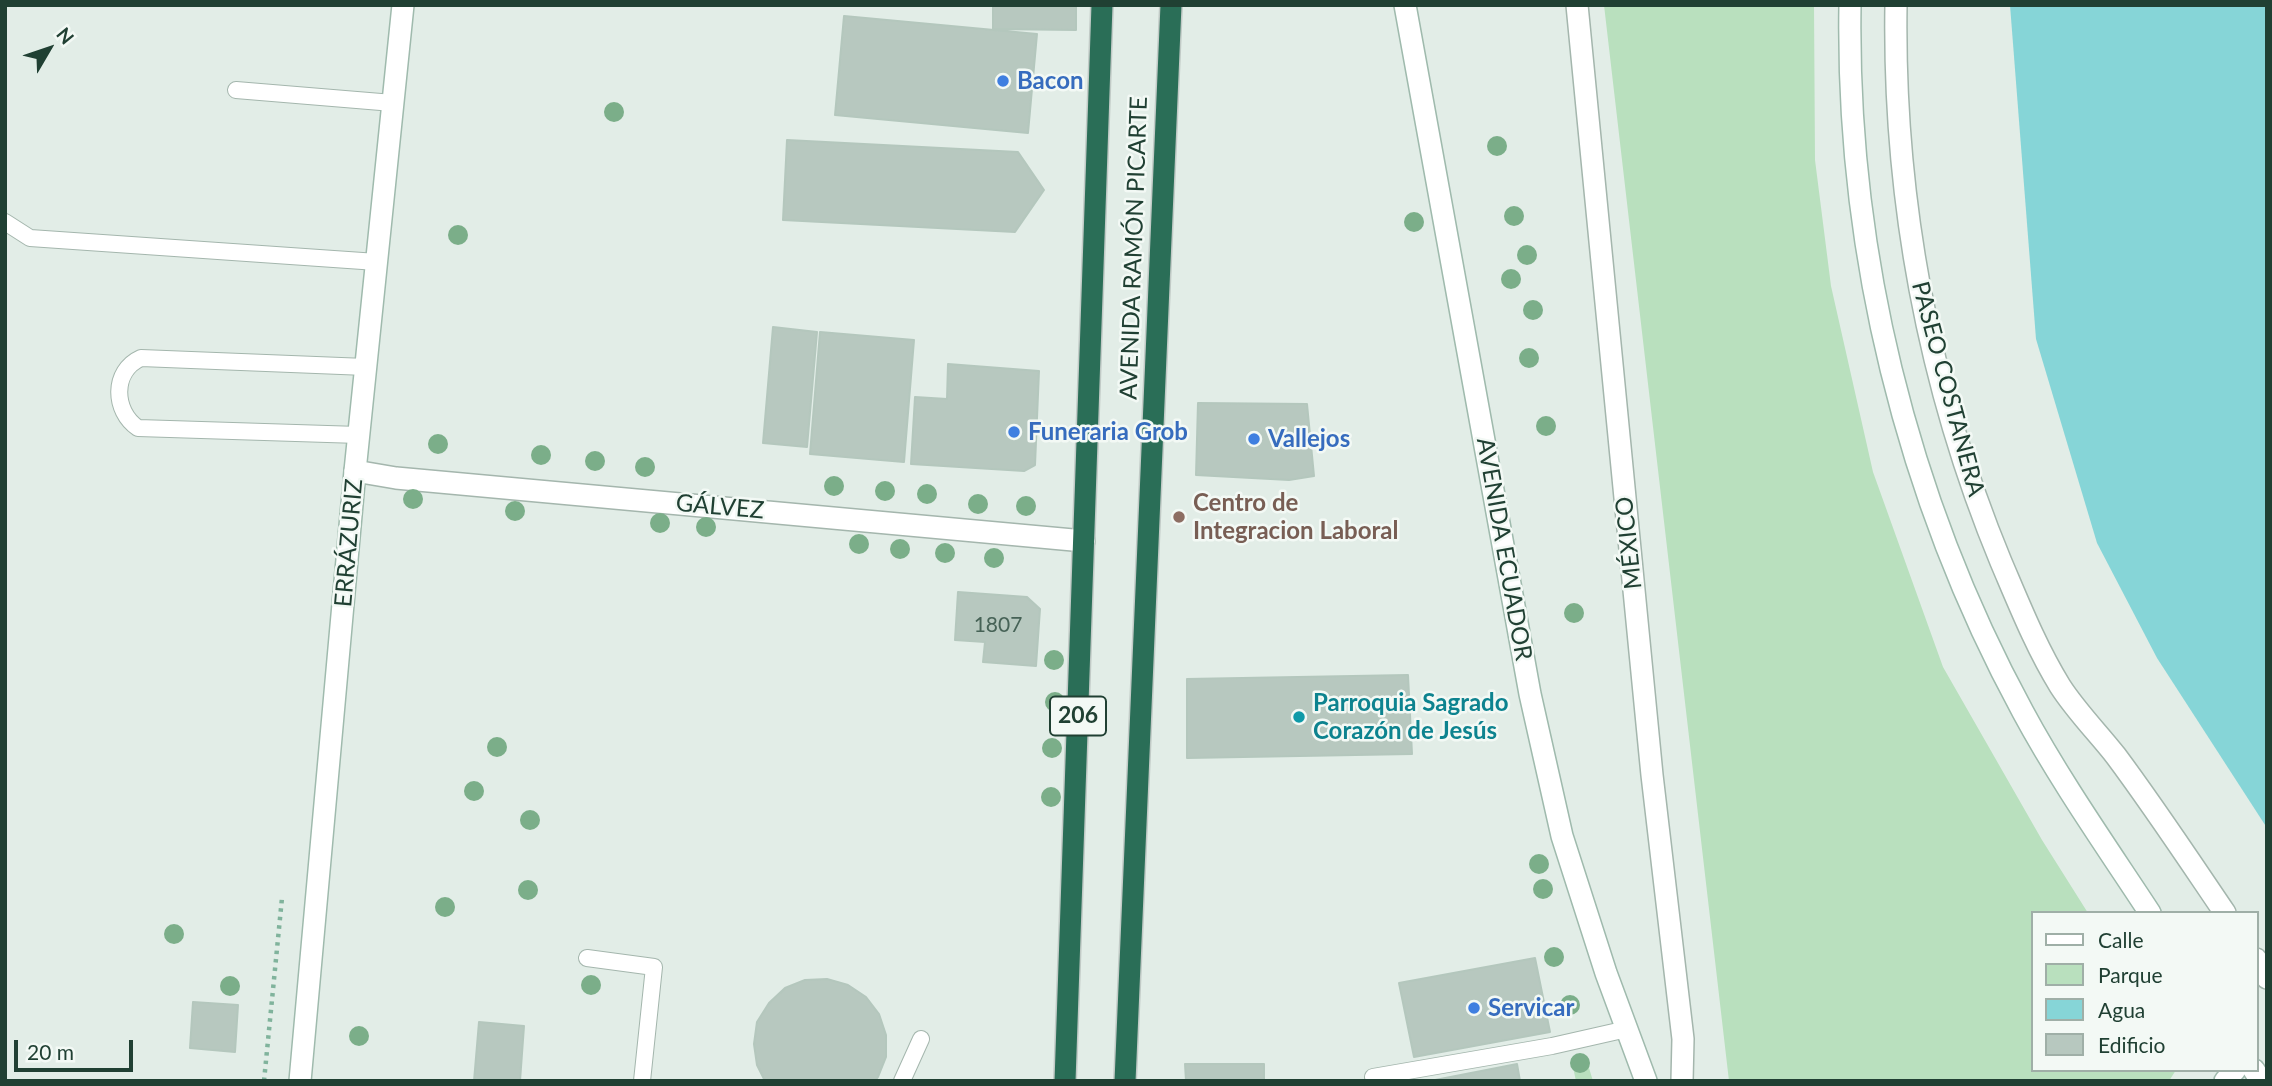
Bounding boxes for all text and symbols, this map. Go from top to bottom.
north arrow [14,14,84,84]
text: N [52,23,79,48]
place label: Bacon [1017,67,1083,95]
marker: Bacon [995,73,1011,89]
street label: AVENIDA RAMÓN PICARTE [1114,96,1154,400]
street label: PASEO COSTANERA [1905,278,1991,500]
place label: Funeraria Grob [1028,418,1188,446]
marker: Funeraria Grob [1006,424,1022,440]
place label: Vallejos [1268,425,1350,453]
marker: Vallejos [1246,431,1262,447]
street label: AVENIDA ECUADOR [1470,435,1538,663]
street label: ERRÁZURIZ [329,478,369,608]
street label: GÁLVEZ [675,489,765,525]
place label: Centro de Integracion Laboral [1193,489,1398,545]
street label: MÉXICO [1610,495,1648,591]
marker: Centro de Integracion Laboral [1171,509,1187,525]
house number: 1807 [974,612,1022,638]
place label: Parroquia Sagrado Corazón de Jesús [1313,689,1509,745]
road number: 206 [1050,696,1106,736]
marker: Parroquia Sagrado Corazón de Jesús [1291,709,1307,725]
legend [2030,911,2258,1072]
text: Calle [2098,927,2143,952]
text: Parque [2098,962,2163,987]
place label: Servicar [1488,994,1574,1022]
text: Agua [2098,997,2145,1022]
marker: Servicar [1466,1000,1482,1016]
scale bar [18,1026,136,1070]
text: Edificio [2098,1032,2165,1057]
text: 20 m [27,1039,74,1064]

